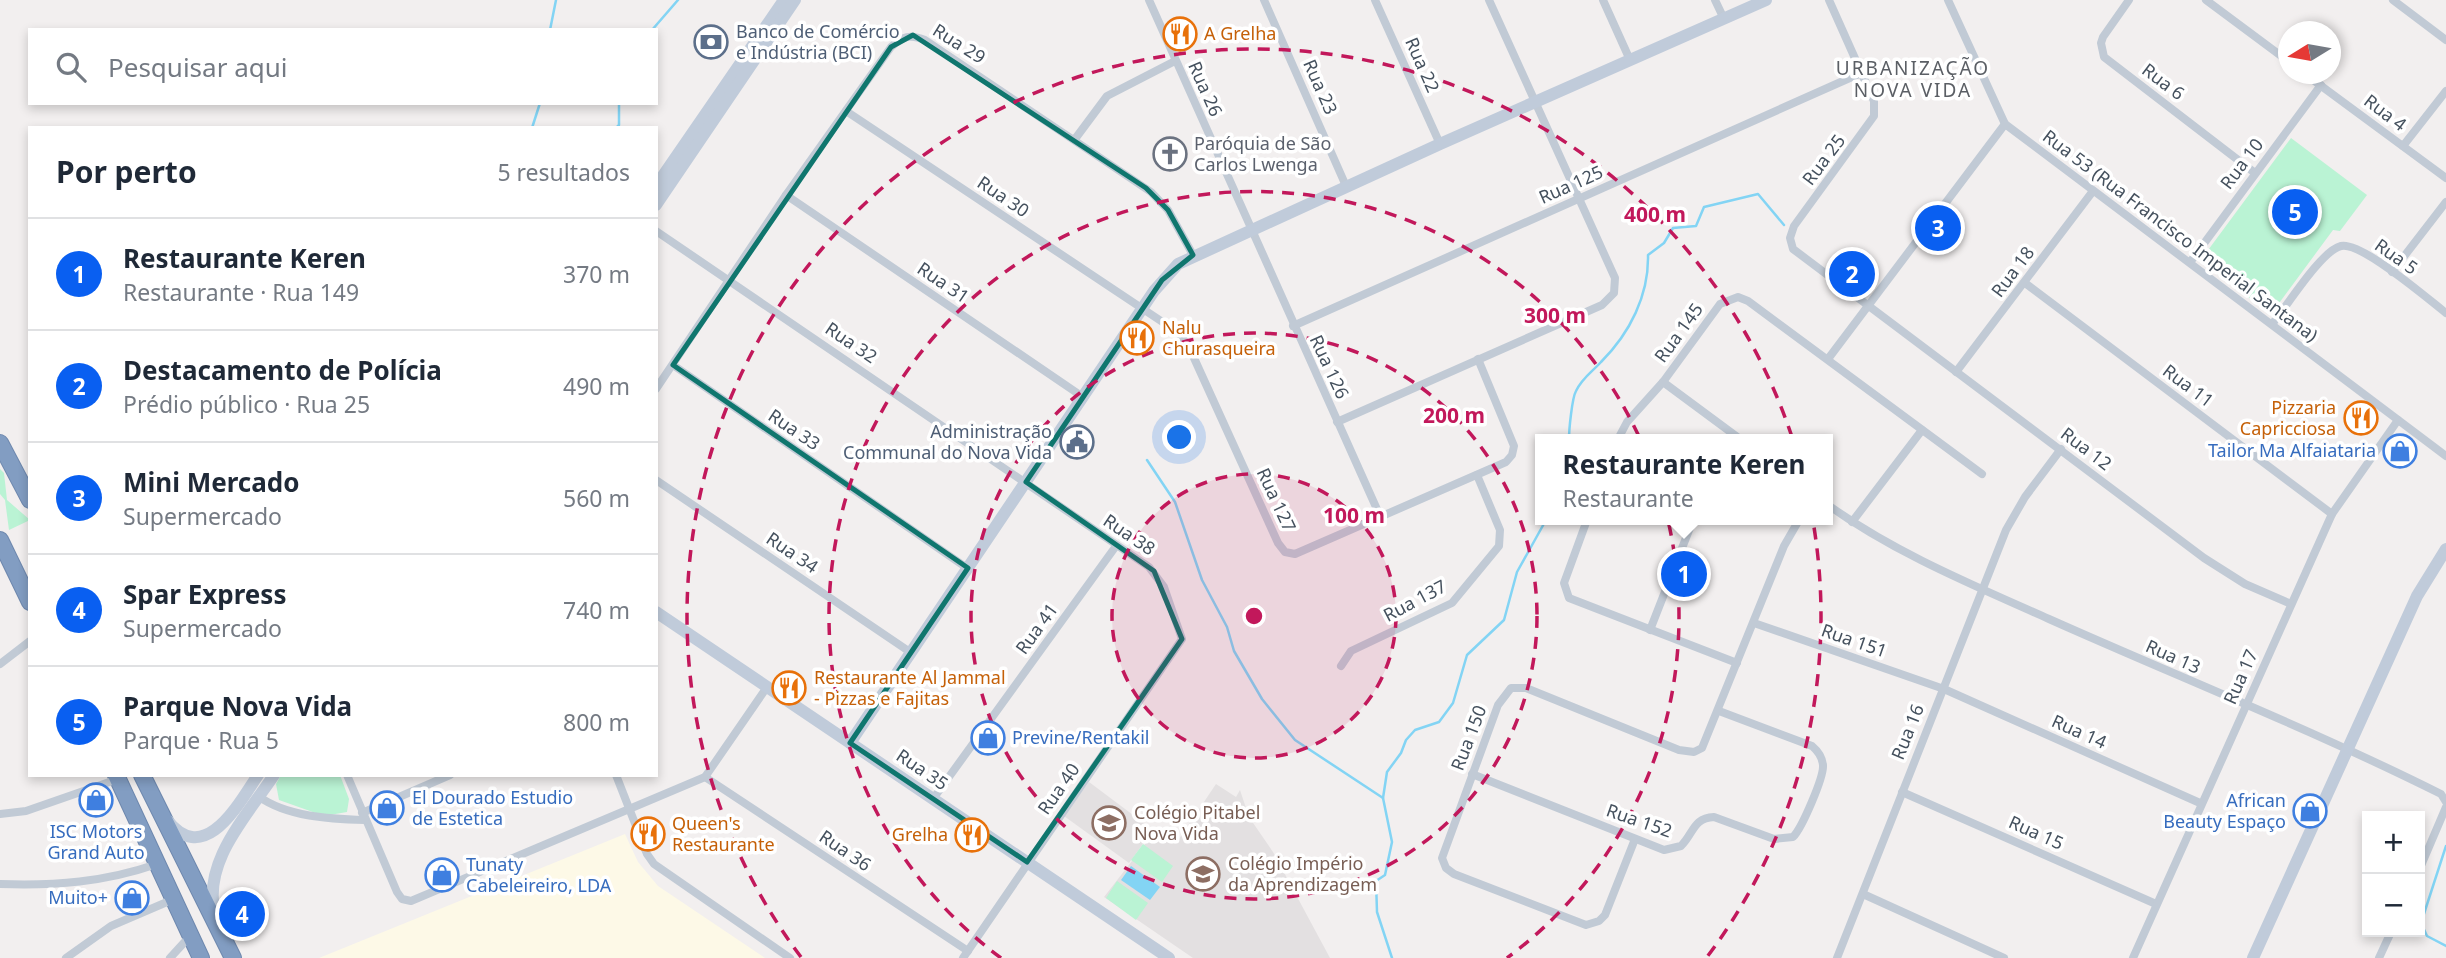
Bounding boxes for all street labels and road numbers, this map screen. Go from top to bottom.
street label: Rua 29 [929,18,990,69]
street label: Rua 22 [1400,33,1446,96]
street label: Rua 23 [1298,55,1344,118]
street label: Rua 26 [1183,57,1229,120]
street label: Rua 6 [2137,57,2190,105]
street label: Rua 4 [2359,88,2412,136]
street label: Rua 53 (Rua Francisco Imperial Santana) [2038,125,2322,347]
street label: Rua 25 [1796,129,1850,190]
street label: Rua 10 [2214,133,2268,194]
street label: Rua 125 [1535,159,1607,209]
street label: Rua 30 [973,170,1034,222]
street label: Rua 5 [2370,233,2423,280]
street label: Rua 18 [1985,241,2039,302]
street label: Rua 31 [913,256,974,308]
street label: Rua 145 [1648,298,1708,367]
street label: Rua 32 [821,316,882,368]
street label: Rua 126 [1305,331,1355,402]
street label: Rua 11 [2158,358,2219,412]
street label: Rua 33 [764,403,825,455]
street label: Rua 12 [2056,421,2117,475]
street label: Rua 127 [1252,464,1302,535]
street label: Rua 38 [1099,508,1160,560]
street label: Rua 34 [762,526,823,578]
street label: Rua 137 [1379,574,1450,627]
street label: Rua 41 [1010,598,1063,659]
street label: Rua 151 [1818,618,1890,662]
street label: Rua 13 [2142,633,2205,679]
street label: Rua 17 [2217,645,2263,708]
street label: Rua 16 [1885,700,1929,763]
street label: Rua 150 [1445,702,1491,774]
street label: Rua 14 [2048,708,2111,754]
street label: Rua 35 [892,743,953,795]
street label: Rua 40 [1032,758,1085,819]
street label: Rua 152 [1603,798,1675,842]
street label: Rua 15 [2005,809,2068,855]
street label: Rua 36 [815,824,876,876]

